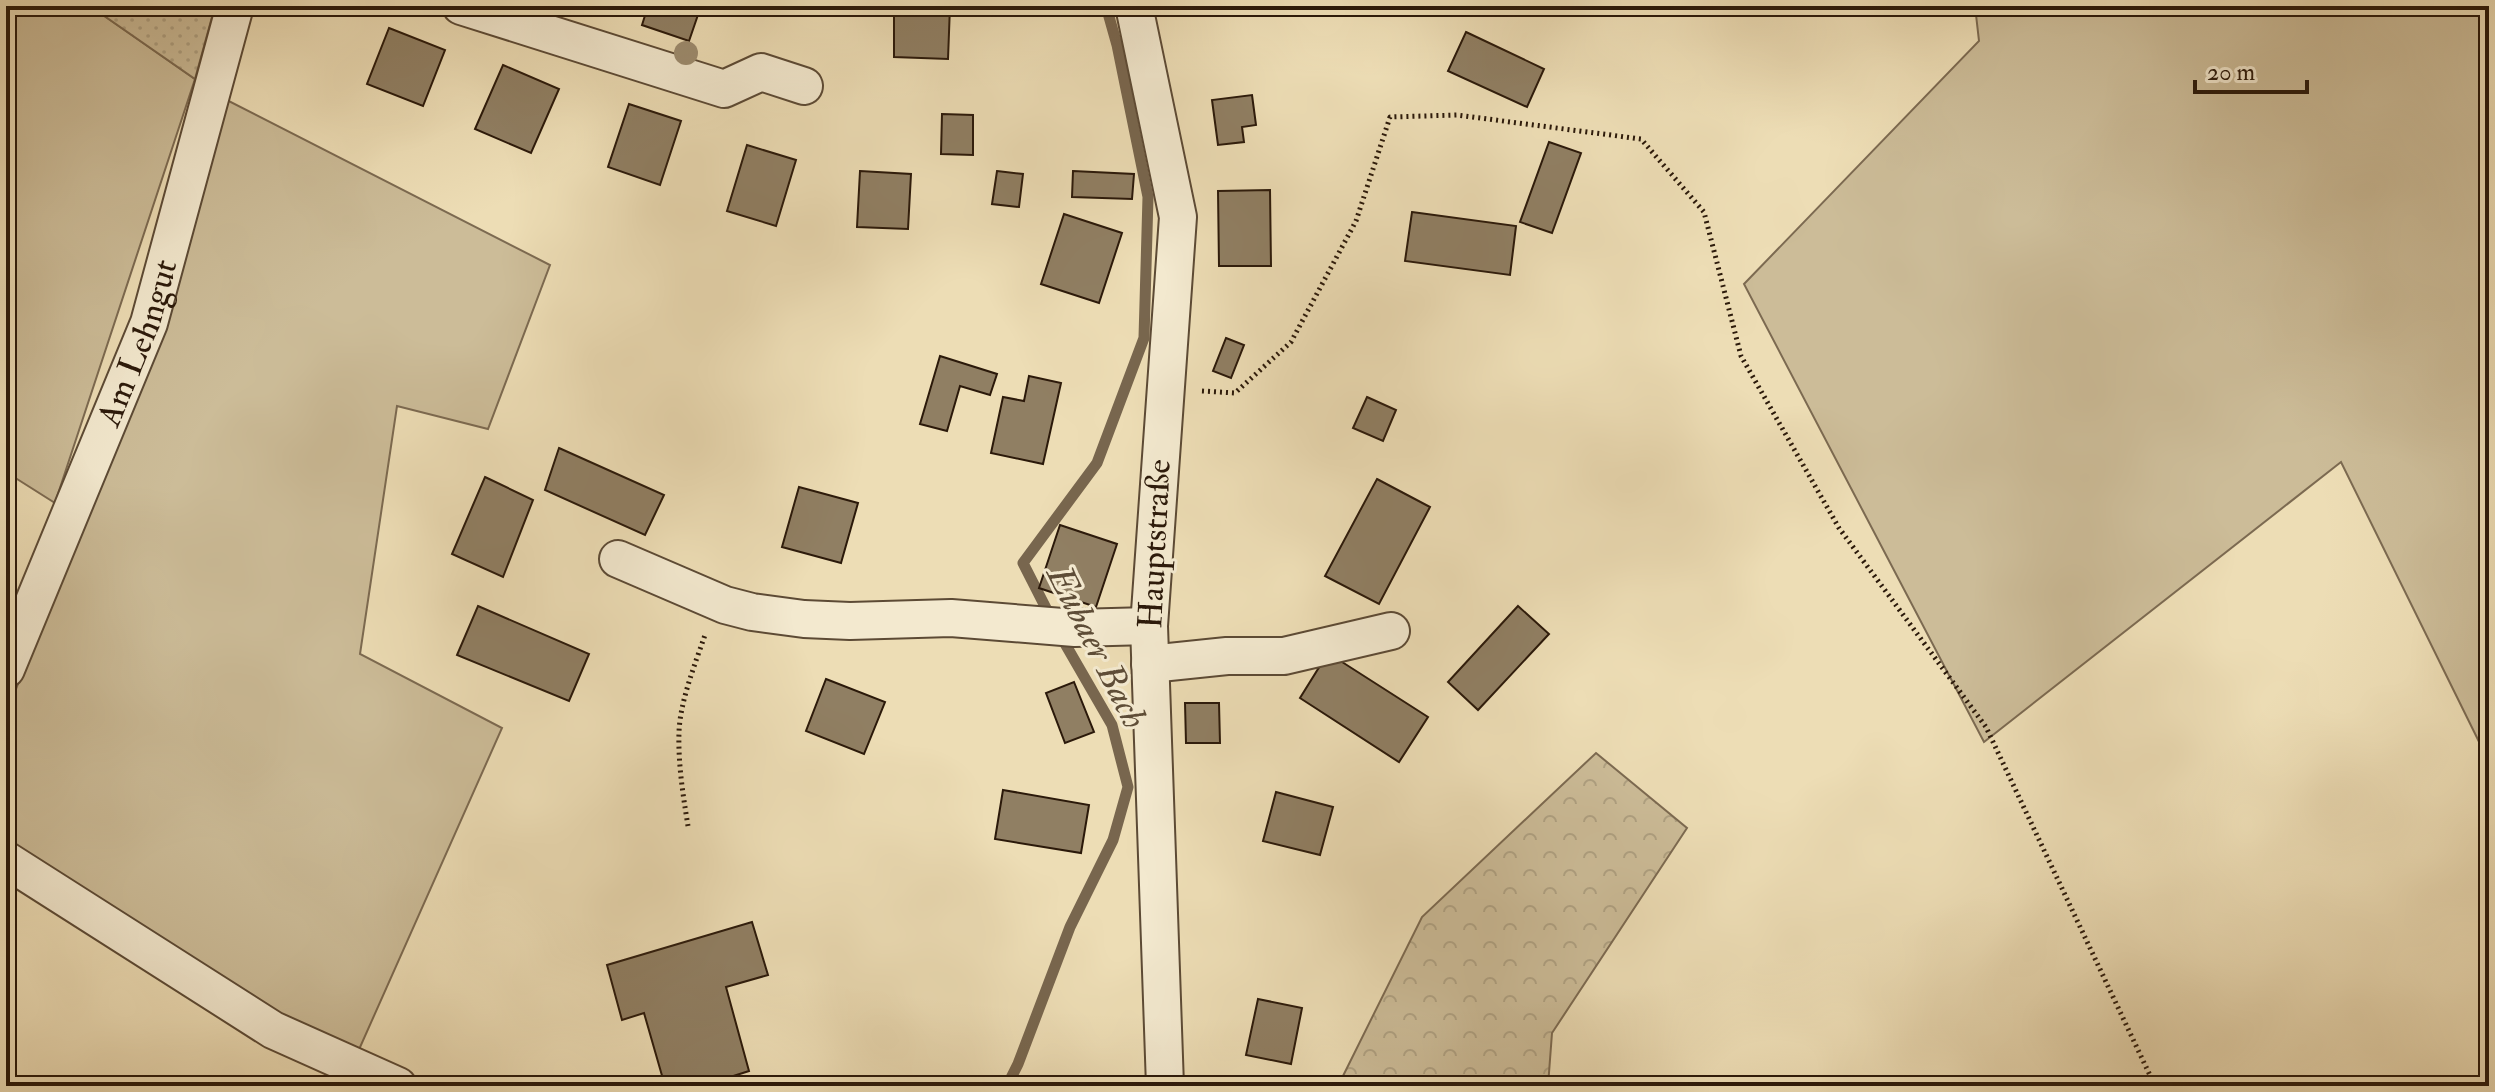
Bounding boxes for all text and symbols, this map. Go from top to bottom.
scale bar [2195,44,2307,94]
text: 20 m [2207,57,2256,88]
street label: Am Lehngut [87,255,187,434]
street label: Hauptstraße [1129,458,1181,630]
water label: Eubaer Bach [1036,556,1157,736]

